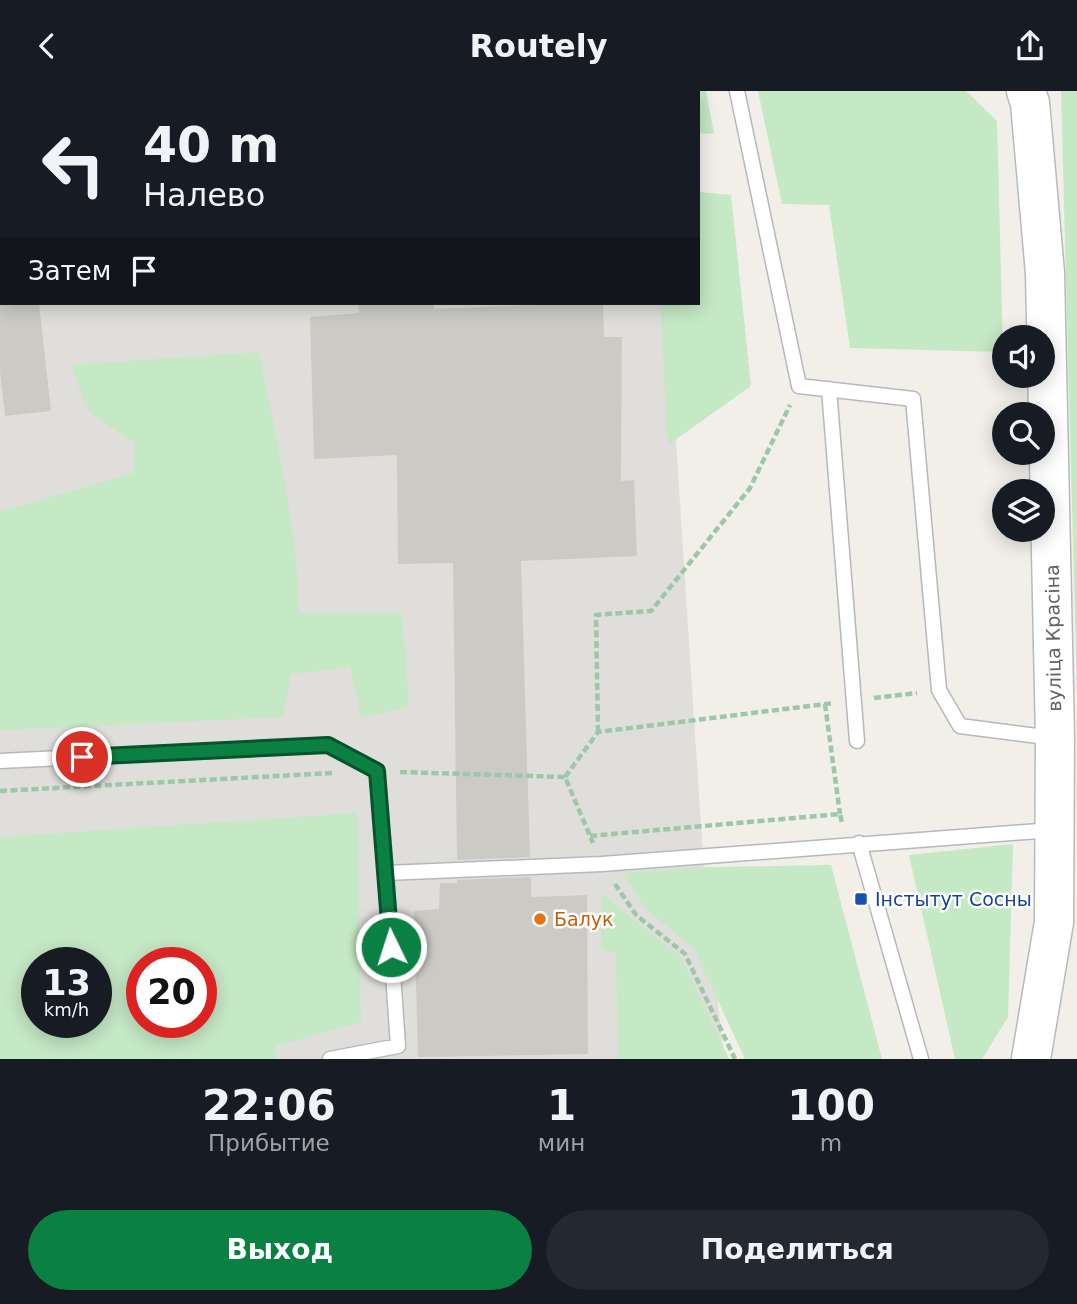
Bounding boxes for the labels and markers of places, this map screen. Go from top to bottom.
pin [52,727,112,787]
place label: Інстытут Сосны [875,888,1032,910]
marker: Інстытут Сосны [853,891,869,907]
place label: Балук [554,908,614,930]
marker: Балук [532,911,548,927]

